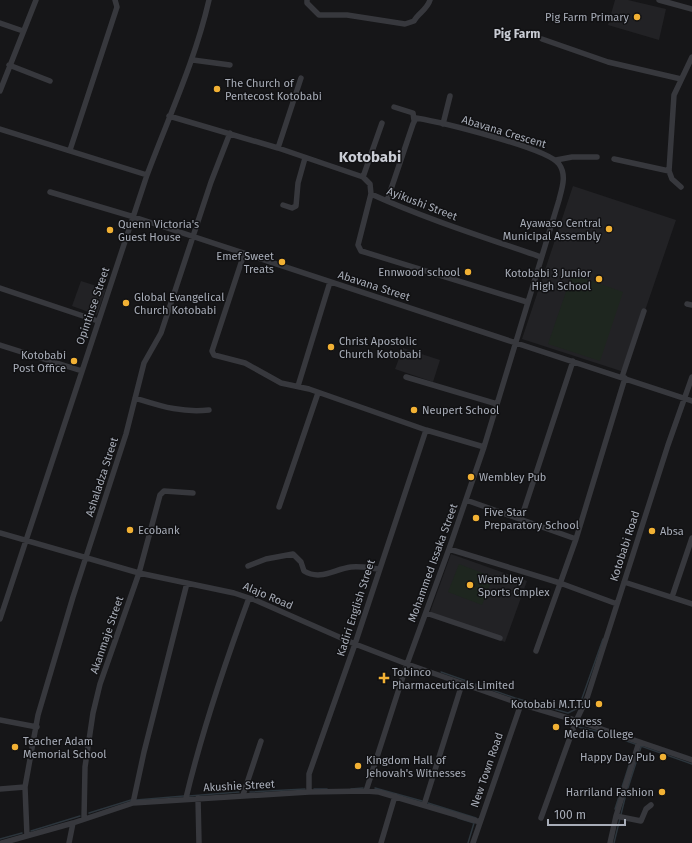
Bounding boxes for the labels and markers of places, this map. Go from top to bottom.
place label: Pig Farm Primary [545,11,630,24]
marker: Pig Farm Primary [632,12,642,22]
place label: The Church of Pentecost Kotobabi [225,77,322,103]
marker: The Church of Pentecost Kotobabi [212,84,222,94]
place label: Ayawaso Central Municipal Assembly [503,217,602,243]
place label: Quenn Victoria's Guest House [118,218,199,244]
marker: Ayawaso Central Municipal Assembly [604,224,614,234]
marker: Quenn Victoria's Guest House [105,225,115,235]
place label: Emef Sweet Treats [216,250,274,276]
marker: Emef Sweet Treats [277,257,287,267]
place label: Ennwood school [378,266,460,279]
marker: Ennwood school [463,267,473,277]
place label: Kotobabi 3 Junior High School [505,267,592,293]
marker: Kotobabi 3 Junior High School [594,274,604,284]
place label: Global Evangelical Church Kotobabi [134,291,224,317]
marker: Global Evangelical Church Kotobabi [121,298,131,308]
place label: Christ Apostolic Church Kotobabi [339,335,421,361]
marker: Christ Apostolic Church Kotobabi [326,342,336,352]
place label: Kotobabi Post Office [13,349,66,375]
marker: Kotobabi Post Office [69,356,79,366]
place label: Neupert School [422,404,499,417]
marker: Neupert School [409,405,419,415]
place label: Wembley Pub [479,471,546,484]
marker: Wembley Pub [466,472,476,482]
place label: Five Star Preparatory School [484,506,579,532]
marker: Five Star Preparatory School [471,513,481,523]
place label: Ecobank [138,524,180,537]
marker: Ecobank [125,525,135,535]
place label: Absa [660,525,684,538]
marker: Absa [647,526,657,536]
place label: Wembley Sports Cmplex [478,573,550,599]
marker: Wembley Sports Cmplex [465,580,475,590]
place label: Tobinco Pharmaceuticals Limited [392,666,515,692]
marker: Tobinco Pharmaceuticals Limited [379,673,389,683]
place label: Kotobabi M.T.T.U [511,698,591,711]
marker: Kotobabi M.T.T.U [594,699,604,709]
place label: Express Media College [564,715,633,741]
marker: Express Media College [551,722,561,732]
place label: Teacher Adam Memorial School [23,735,107,761]
marker: Teacher Adam Memorial School [10,742,20,752]
place label: Happy Day Pub [580,751,655,764]
marker: Happy Day Pub [658,752,668,762]
place label: Kingdom Hall of Jehovah's Witnesses [366,754,466,780]
marker: Kingdom Hall of Jehovah's Witnesses [353,761,363,771]
place label: Harriland Fashion [566,786,654,799]
marker: Harriland Fashion [657,787,667,797]

